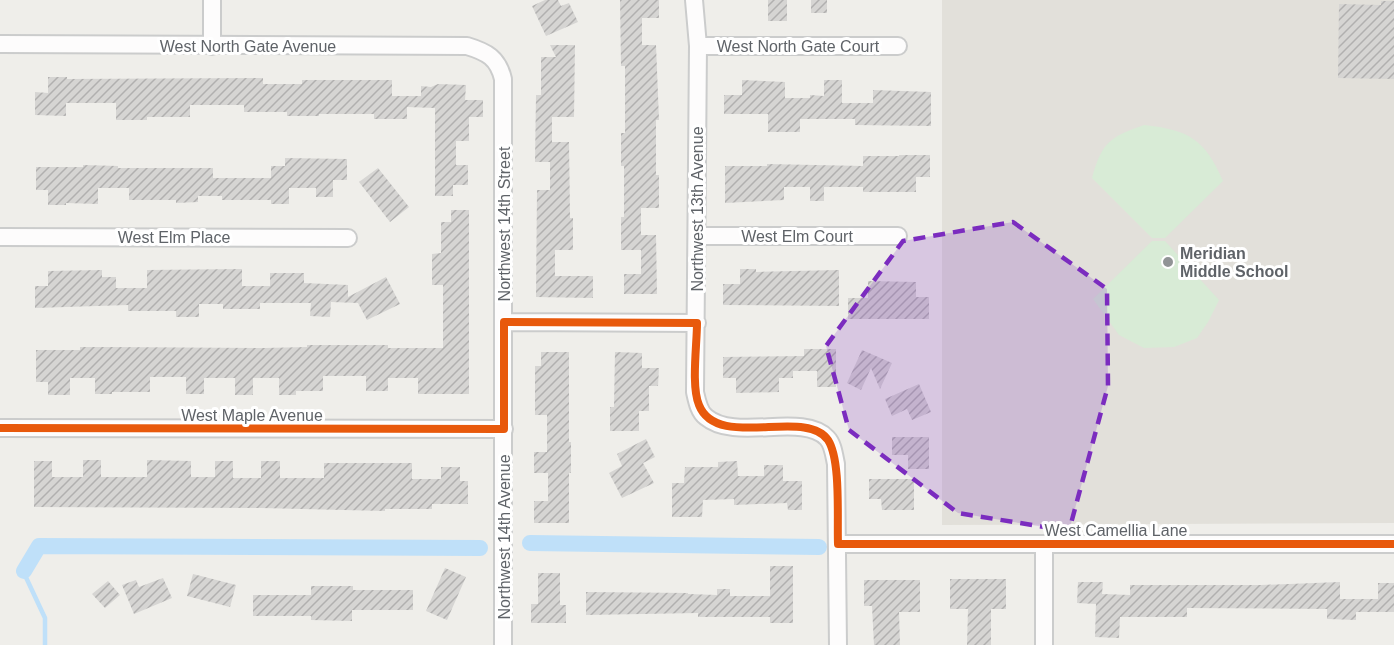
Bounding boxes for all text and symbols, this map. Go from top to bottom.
street label: West North Gate Avenue [160,38,336,55]
street label: West North Gate Court [717,38,880,55]
street label: Northwest 13th Avenue [689,126,706,292]
street label: Northwest 14th Street [496,146,513,301]
street label: West Elm Court [741,228,853,245]
street label: West Elm Place [118,229,230,246]
place label: Meridian Middle School [1180,245,1288,280]
marker: Meridian Middle School [1161,255,1175,269]
street label: West Maple Avenue [181,407,323,424]
street label: Northwest 14th Avenue [496,454,513,620]
street label: West Camellia Lane [1045,522,1188,539]

